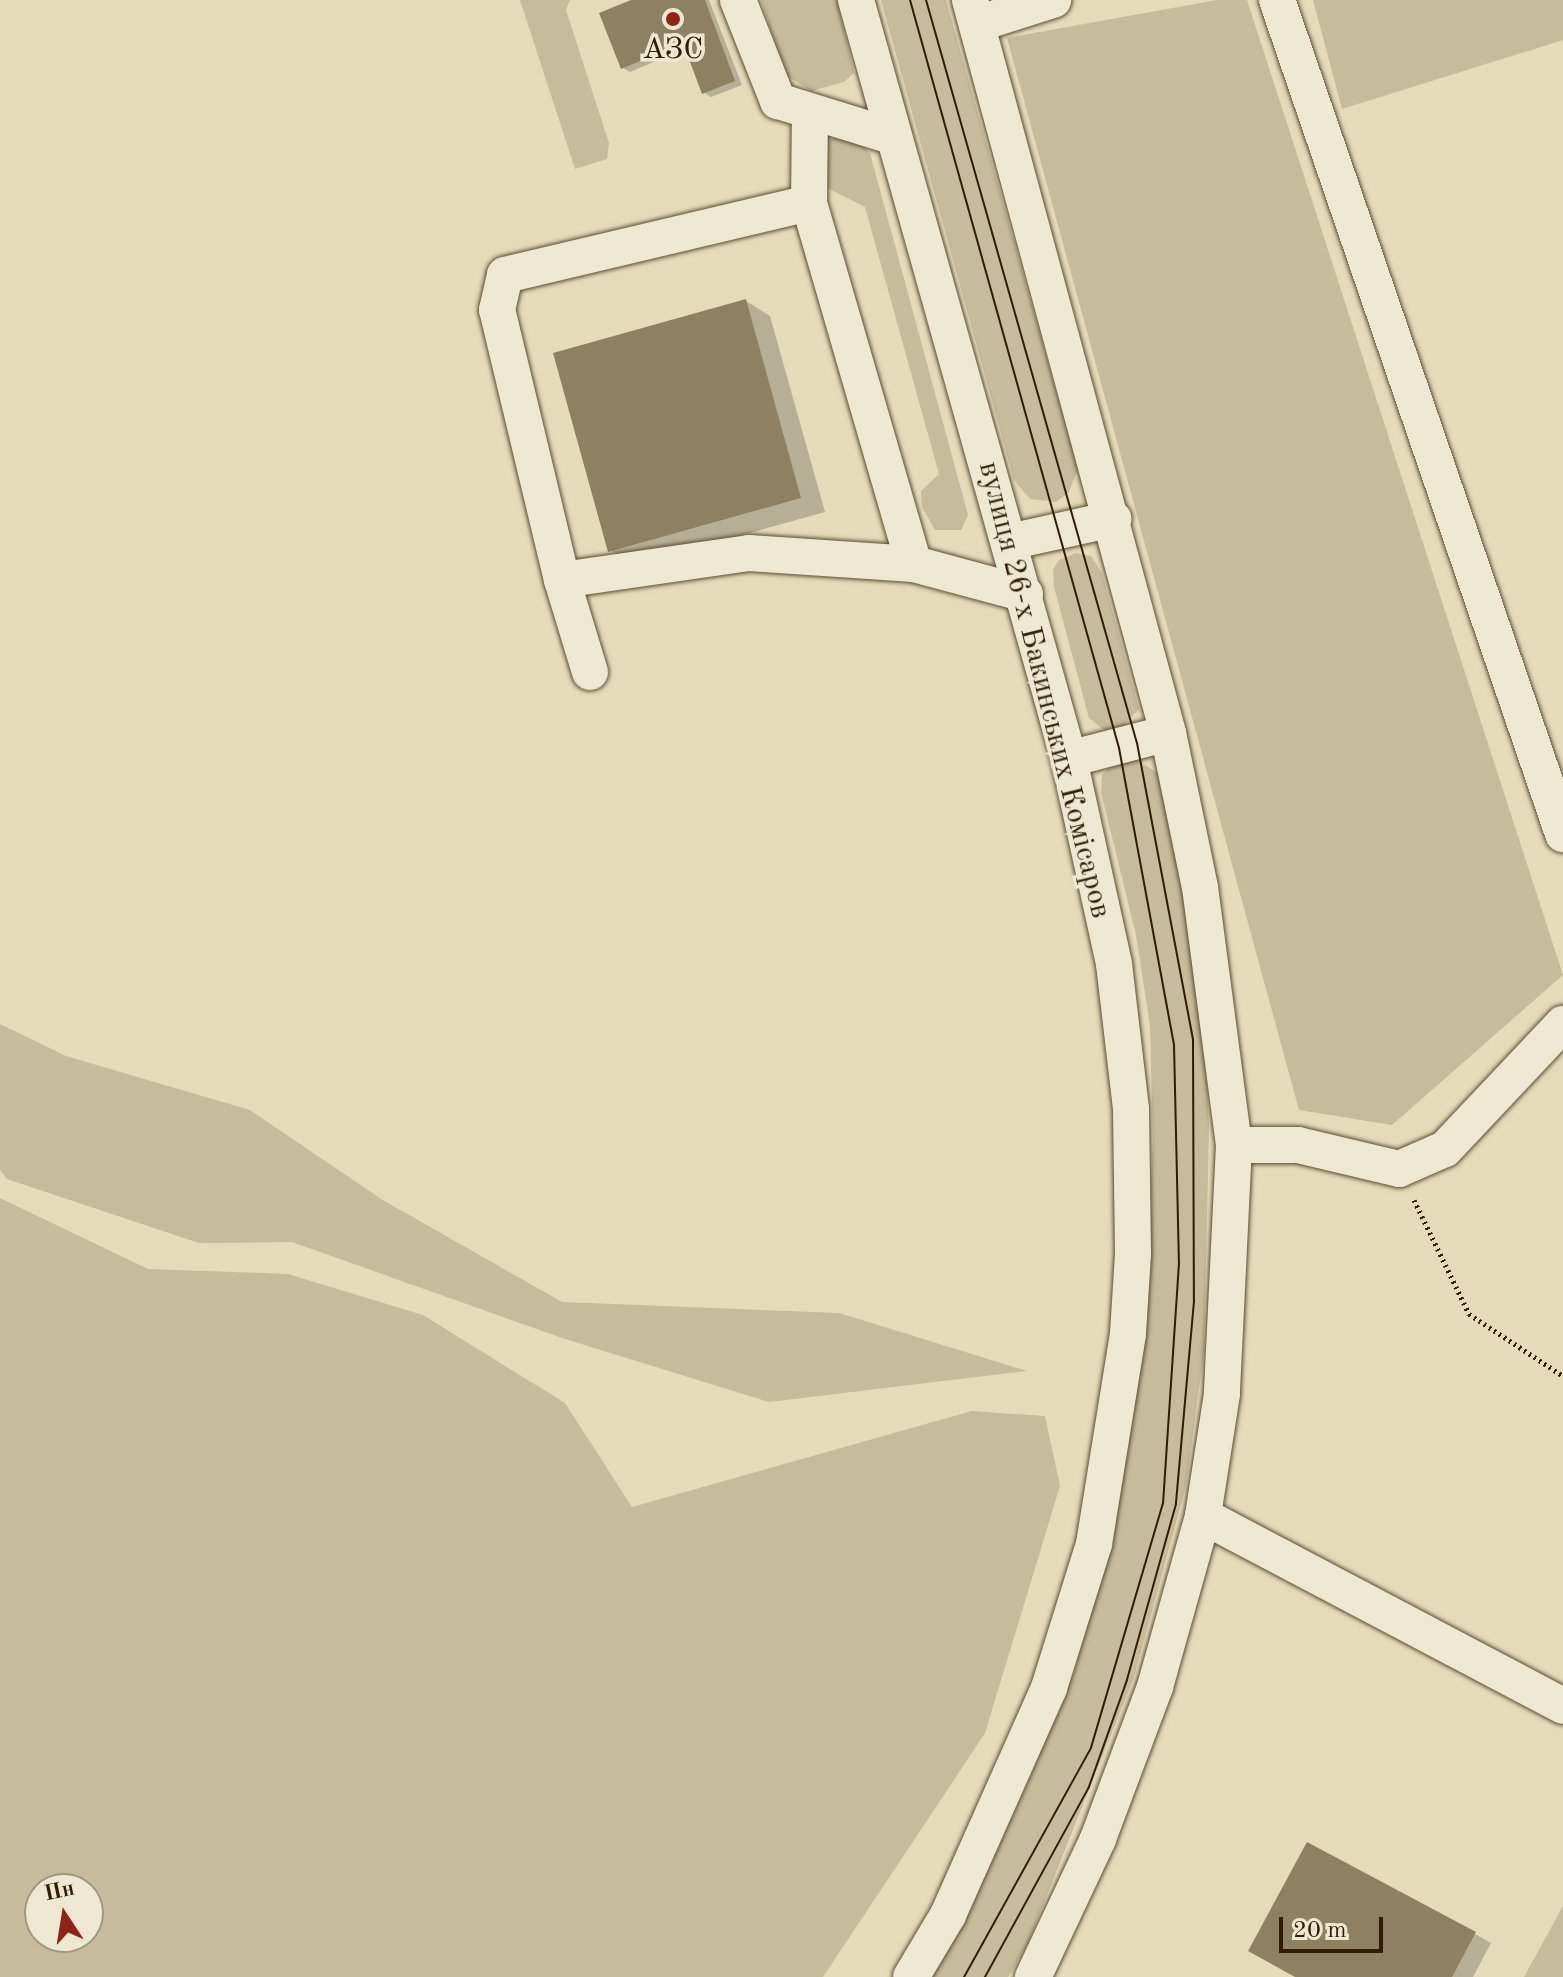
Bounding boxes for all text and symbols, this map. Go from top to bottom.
marker: АЗС [664,10,682,28]
place label: АЗС [643,32,703,68]
street label: вулиця 26-х Бакинських Комісаров [970,458,1118,922]
north arrow [24,1873,104,1953]
text: Пн [42,1878,77,1905]
scale bar [1283,1901,1387,1951]
text: 20 m [1293,1919,1347,1943]

